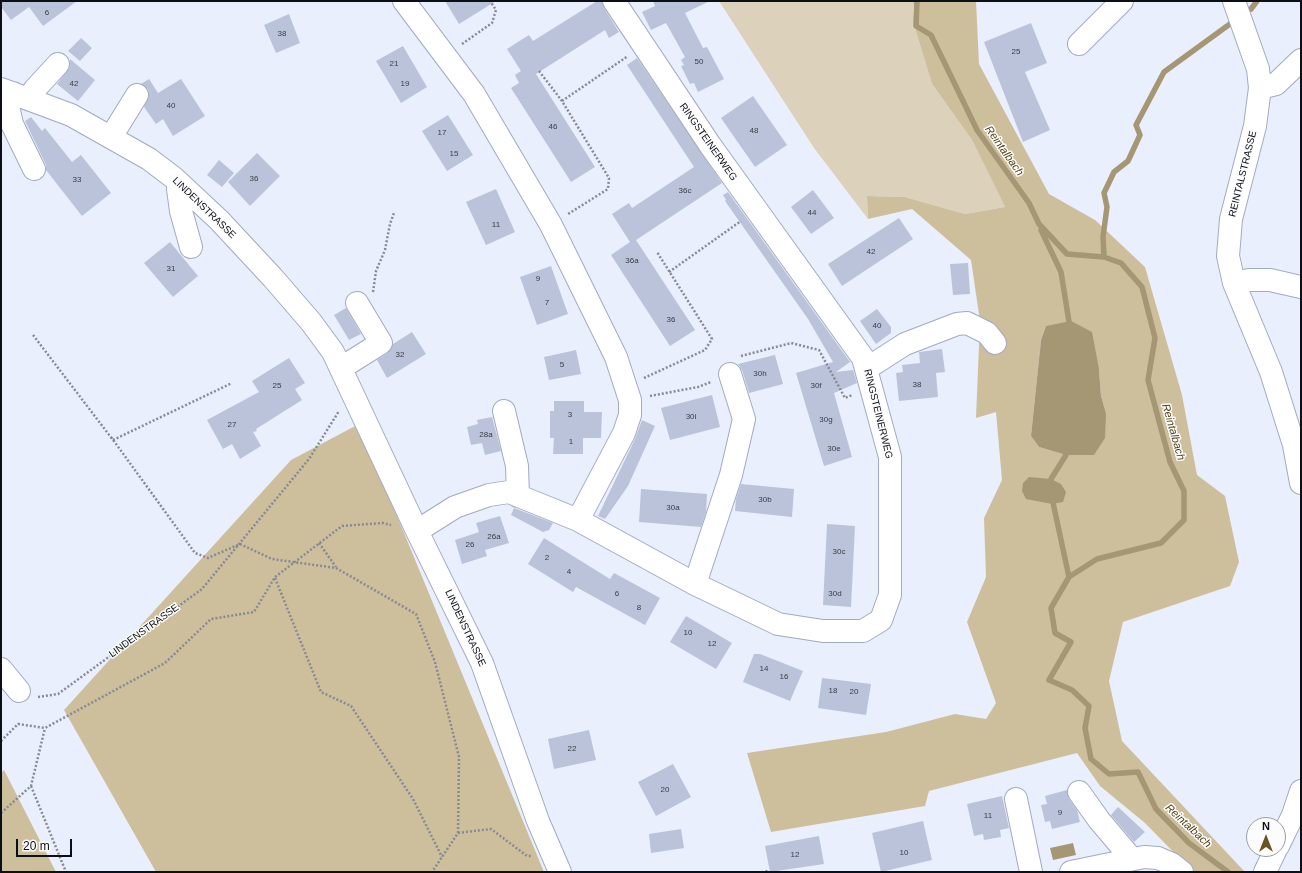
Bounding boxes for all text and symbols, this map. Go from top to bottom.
house number: 6 [45,8,49,18]
house number: 38 [278,29,286,39]
house number: 25 [1012,47,1020,57]
house number: 50 [695,57,703,67]
house number: 21 [390,59,398,69]
house number: 42 [70,79,78,89]
house number: 19 [401,79,409,89]
house number: 40 [167,101,175,111]
street label: RINGSTEINERWEG [677,101,739,183]
house number: 46 [549,122,557,132]
water label: Reintalbach [982,123,1026,179]
house number: 48 [750,126,758,136]
house number: 17 [438,128,446,138]
street label: REINTALSTRASSE [1227,130,1259,218]
house number: 15 [450,149,458,159]
house number: 36 [250,174,258,184]
house number: 33 [73,175,81,185]
street label: LINDENSTRASSE [170,175,238,241]
house number: 36c [679,186,691,196]
house number: 44 [808,208,816,218]
house number: 11 [492,220,500,230]
house number: 42 [867,247,875,257]
house number: 36a [625,256,639,266]
house number: 31 [167,264,175,274]
house number: 9 [536,274,540,284]
house number: 7 [545,298,549,308]
house number: 36 [667,315,675,325]
house number: 40 [873,321,881,331]
house number: 32 [396,350,404,360]
house number: 5 [560,360,564,370]
street label: RINGSTEINERWEG [861,368,895,460]
house number: 30h [753,369,767,379]
house number: 38 [913,380,921,390]
house number: 25 [273,381,281,391]
house number: 30f [810,381,822,391]
water label: Reintalbach [1159,402,1187,462]
house number: 3 [568,410,572,420]
house number: 30i [686,412,696,422]
house number: 30g [819,415,833,425]
house number: 27 [228,420,236,430]
house number: 28a [479,430,493,440]
house number: 1 [569,437,573,447]
house number: 30e [827,444,841,454]
house number: 30b [758,495,772,505]
house number: 30a [666,503,680,513]
house number: 26a [487,532,501,542]
house number: 26 [466,540,474,550]
house number: 30c [833,547,845,557]
house number: 2 [545,553,549,563]
house number: 4 [567,567,571,577]
street label: LINDENSTRASSE [442,588,488,668]
house number: 6 [615,589,619,599]
house number: 30d [828,589,842,599]
street label: LINDENSTRASSE [107,602,181,660]
house number: 8 [637,603,641,613]
house number: 10 [684,628,692,638]
house number: 12 [708,639,716,649]
house number: 14 [760,664,768,674]
house number: 16 [780,672,788,682]
house number: 18 [829,686,837,696]
house number: 20 [850,687,858,697]
house number: 22 [568,744,576,754]
house number: 20 [661,785,669,795]
water label: Reintalbach [1162,801,1214,851]
house number: 9 [1058,808,1062,818]
house number: 11 [984,811,992,821]
north arrow [1246,817,1286,857]
text: N [1262,820,1270,832]
scale bar [18,831,74,857]
text: 20 m [23,839,50,853]
house number: 10 [900,848,908,858]
house number: 12 [791,850,799,860]

